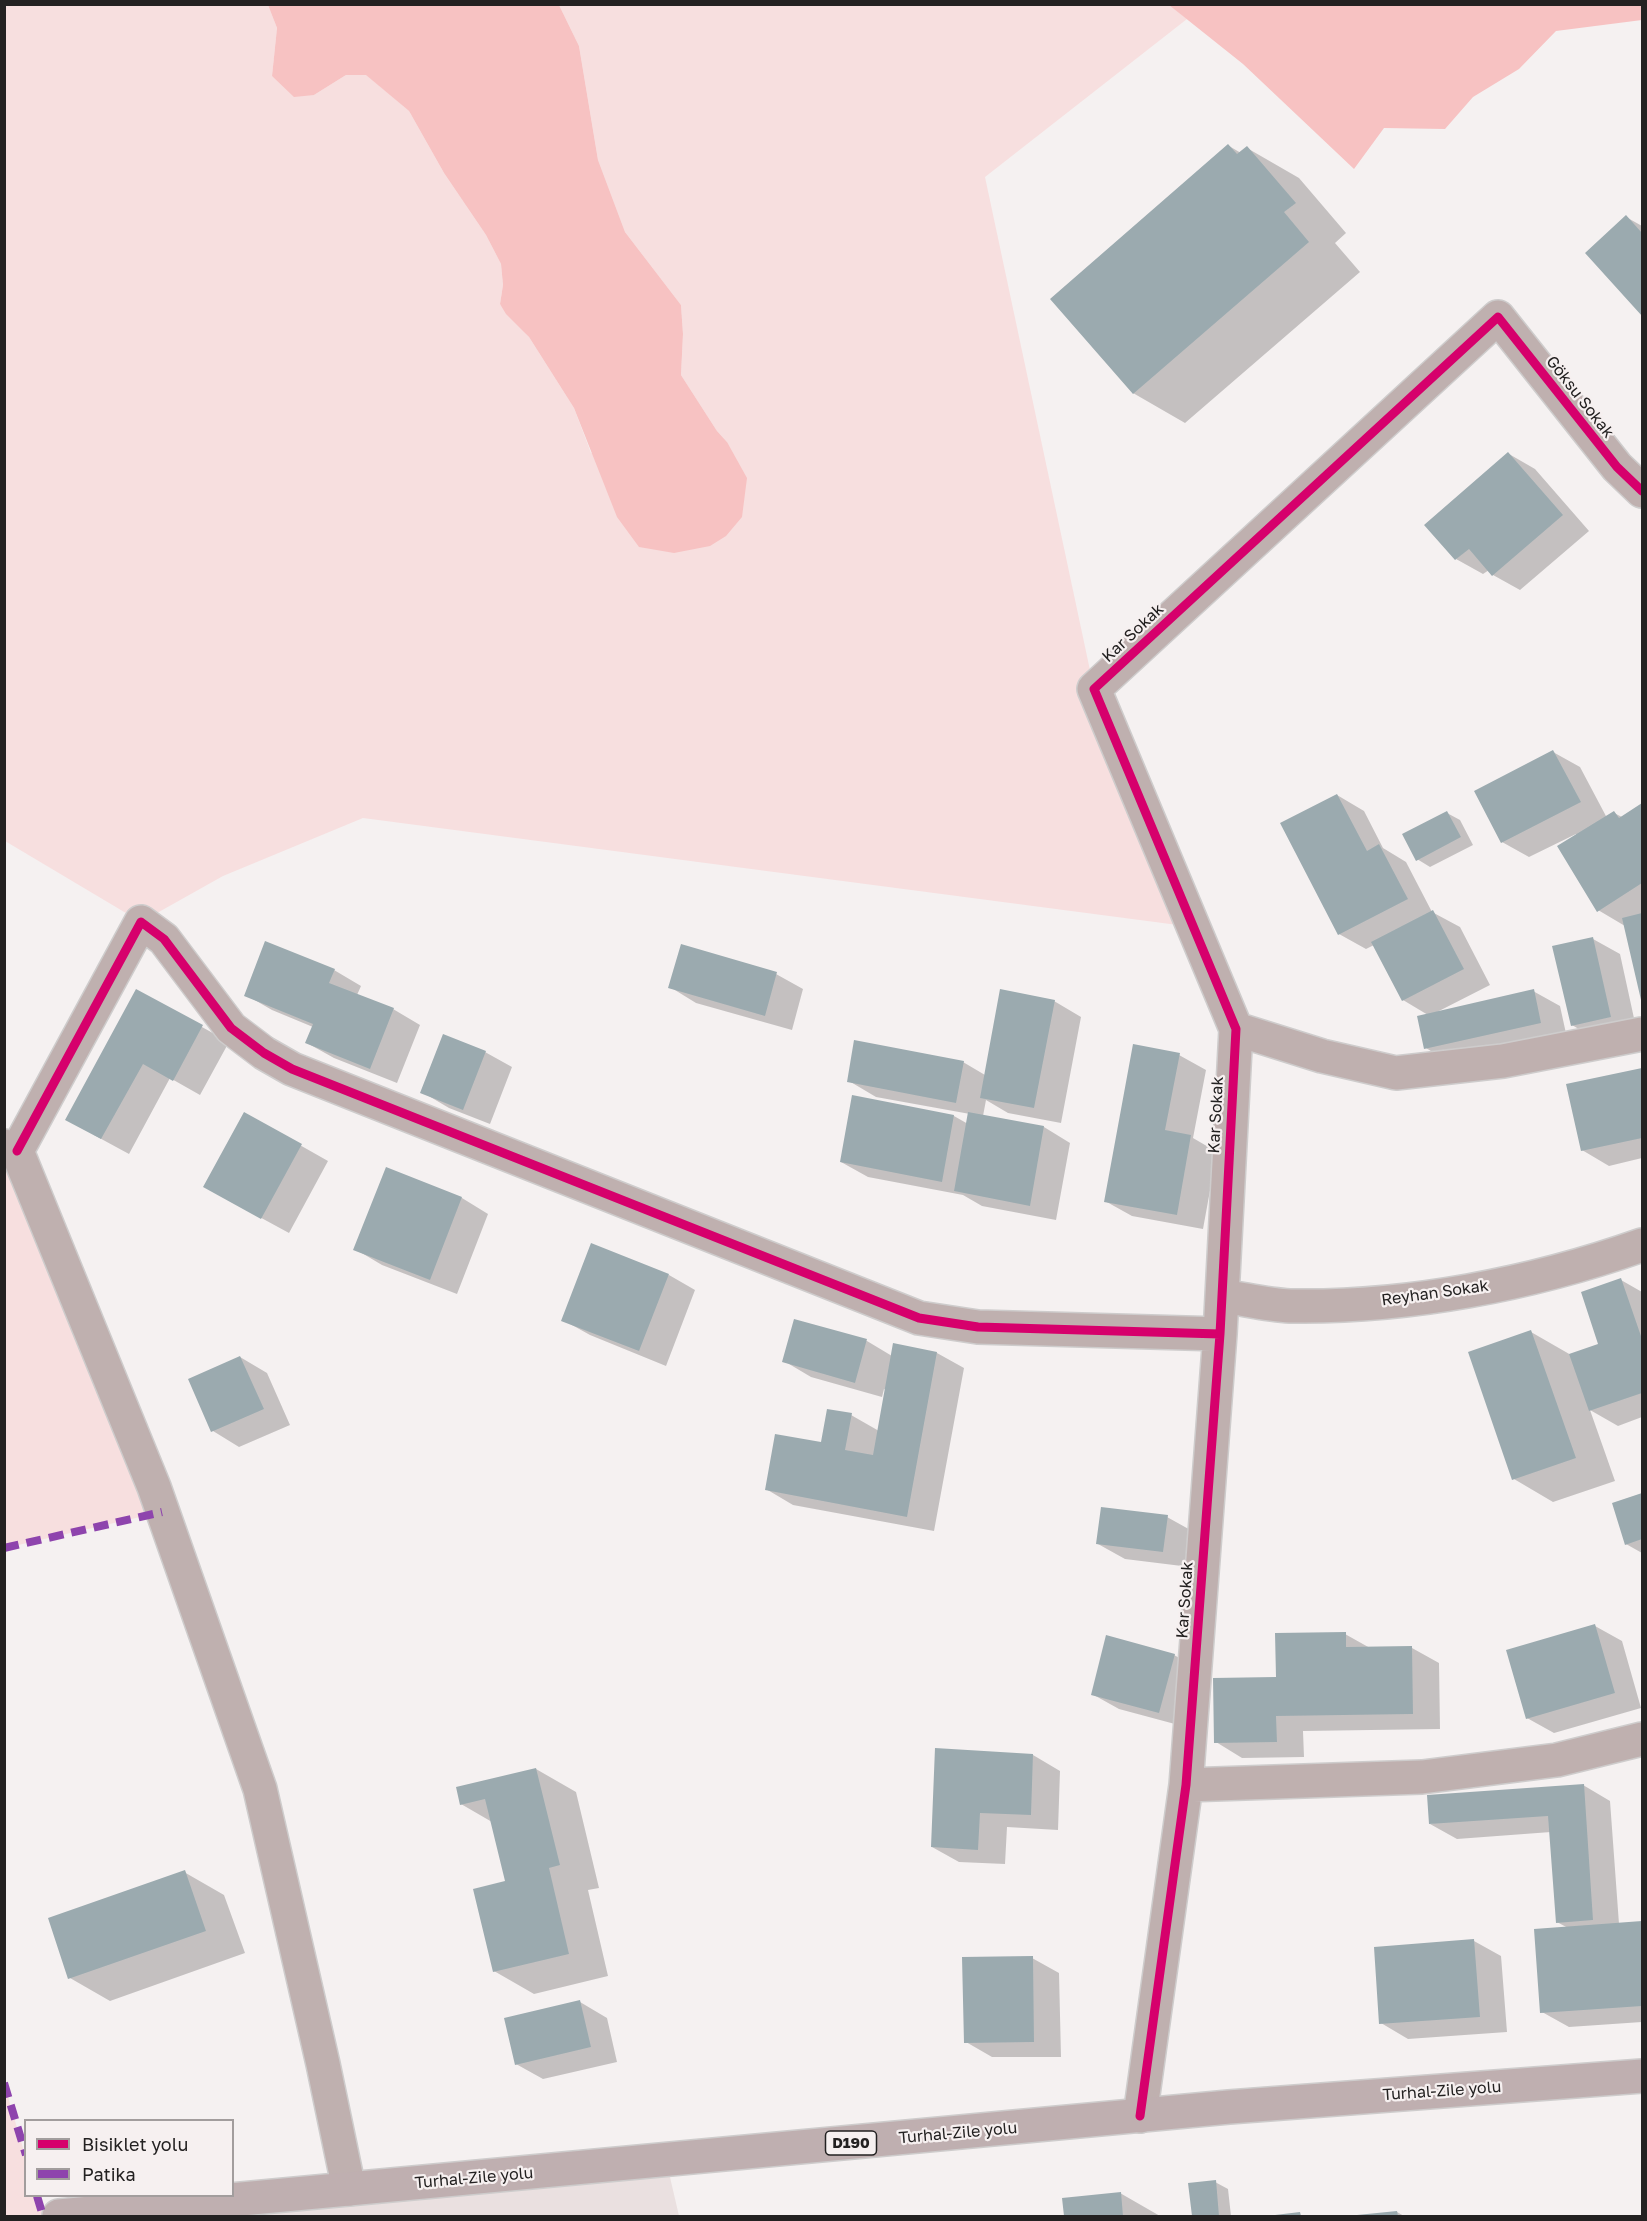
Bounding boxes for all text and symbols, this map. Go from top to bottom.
street label: Göksu Sokak [1542,352,1618,442]
street label: Kar Sokak [1098,600,1168,666]
street label: Kar Sokak [1204,1076,1228,1154]
street label: Reyhan Sokak [1380,1276,1490,1310]
street label: Kar Sokak [1173,1561,1197,1639]
street label: Turhal-Zile yolu [1382,2077,1502,2105]
street label: Turhal-Zile yolu [898,2118,1018,2148]
legend [24,2119,234,2197]
road number: D190 [826,2131,876,2155]
text: Bisiklet yolu [82,2133,188,2155]
text: Patika [82,2163,136,2185]
street label: Turhal-Zile yolu [414,2163,534,2193]

